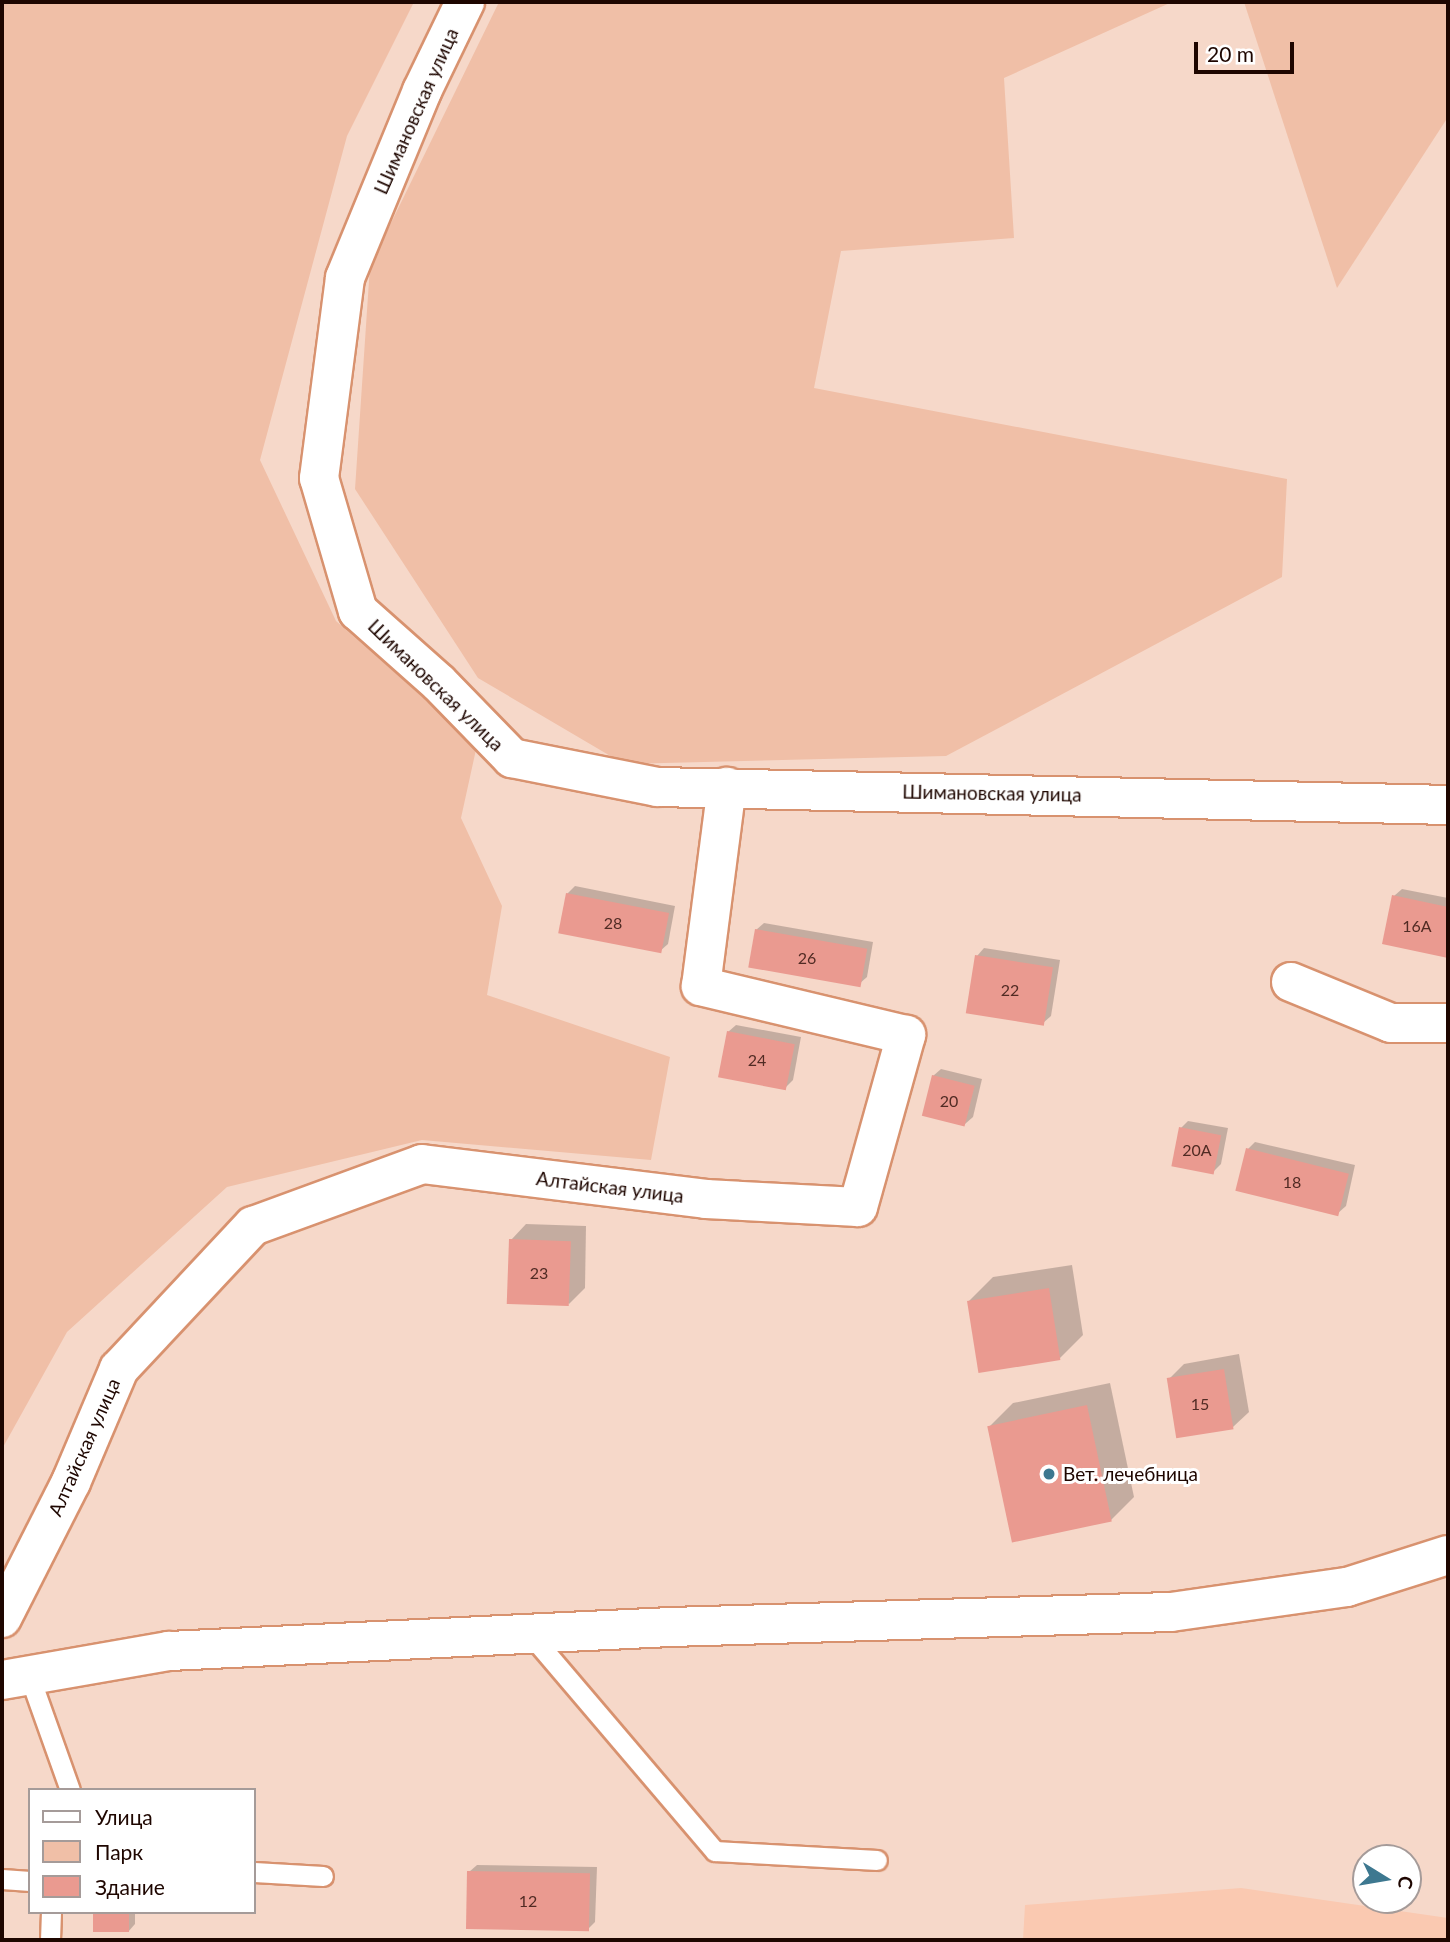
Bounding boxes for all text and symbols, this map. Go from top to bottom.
street label: Шимановская улица [369,24,463,198]
scale bar [1198,28,1298,72]
text: 20 m [1207,41,1254,66]
street label: Шимановская улица [364,614,508,756]
street label: Шимановская улица [902,780,1082,806]
house number: 28 [604,913,622,933]
house number: 16А [1402,916,1432,936]
house number: 26 [798,948,816,968]
house number: 22 [1001,980,1019,1000]
house number: 24 [748,1050,766,1070]
house number: 20 [940,1091,958,1111]
house number: 20А [1182,1140,1212,1160]
street label: Алтайская улица [535,1167,685,1207]
house number: 18 [1283,1172,1301,1192]
house number: 23 [530,1263,548,1283]
street label: Алтайская улица [43,1375,125,1519]
house number: 15 [1191,1394,1209,1414]
place label: Вет. лечебница [1063,1463,1198,1485]
marker: Вет. лечебница [1041,1466,1057,1482]
legend [28,1788,256,1914]
text: Улица [95,1804,153,1829]
text: Парк [95,1839,143,1864]
north arrow [1352,1844,1422,1914]
text: Здание [95,1874,165,1899]
text: С [1394,1874,1419,1891]
house number: 12 [519,1891,537,1911]

